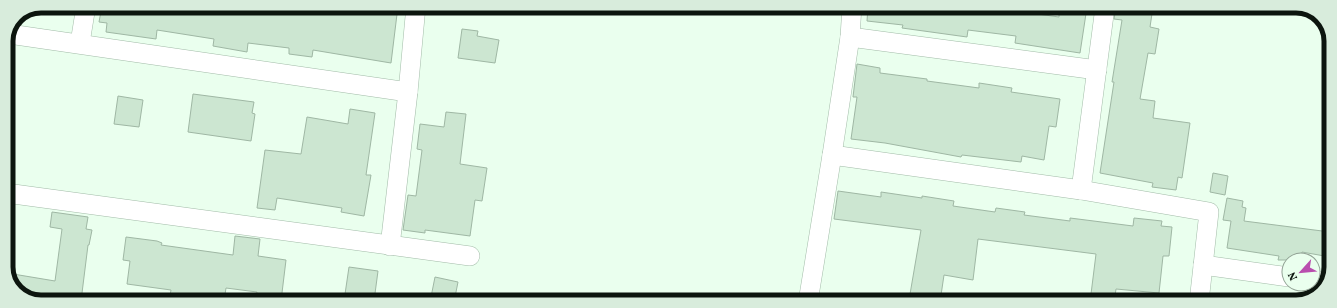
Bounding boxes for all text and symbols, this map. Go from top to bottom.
north arrow [1281,252,1321,292]
text: N [1284,269,1301,283]

